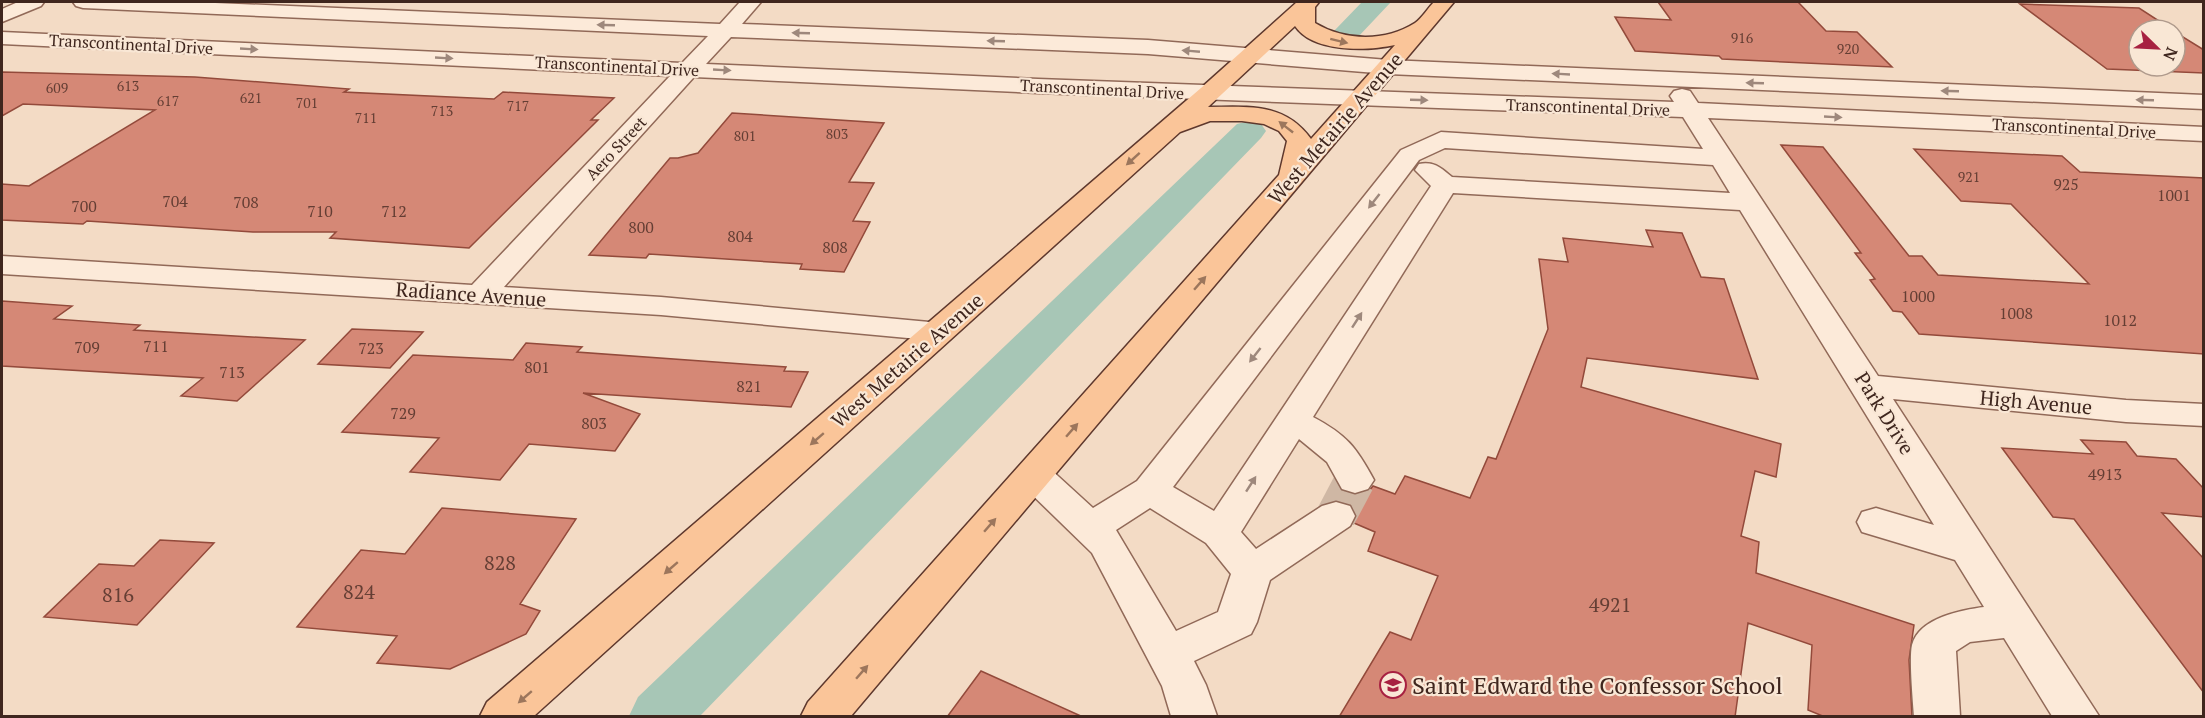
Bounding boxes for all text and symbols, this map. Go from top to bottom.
north arrow [2127,18,2187,78]
one-way arrow [597,21,616,30]
one-way arrow [792,28,811,38]
house number: 916 [1731,28,1754,47]
street label: Transcontinental Drive [48,29,214,59]
one-way arrow [986,36,1005,45]
one-way arrow [1330,36,1348,46]
house number: 920 [1837,39,1859,58]
text: N [2158,44,2183,64]
one-way arrow [239,45,258,54]
one-way arrow [1181,46,1200,56]
street label: West Metairie Avenue [1261,46,1409,210]
street label: Transcontinental Drive [534,51,700,81]
one-way arrow [434,53,453,62]
one-way arrow [713,66,732,75]
one-way arrow [1551,70,1570,79]
street label: Transcontinental Drive [1019,74,1185,104]
house number: 613 [117,76,139,95]
house number: 609 [46,78,68,97]
one-way arrow [1746,78,1765,87]
one-way arrow [1941,87,1960,96]
house number: 621 [240,88,262,107]
house number: 617 [157,91,179,110]
house number: 701 [296,93,318,112]
street label: Transcontinental Drive [1506,93,1670,121]
one-way arrow [2136,95,2155,104]
house number: 717 [507,96,529,115]
one-way arrow [1410,96,1429,105]
house number: 713 [431,101,453,120]
house number: 711 [355,108,377,127]
street label: Aero Street [581,111,651,185]
one-way arrow [1824,112,1843,121]
street label: Transcontinental Drive [1991,113,2157,143]
one-way arrow [1278,121,1294,133]
house number: 803 [826,124,848,143]
house number: 801 [734,126,756,145]
one-way arrow [1126,152,1141,165]
house number: 921 [1958,167,1980,186]
house number: 925 [2053,173,2079,195]
house number: 1001 [2157,184,2191,206]
house number: 704 [162,190,188,212]
house number: 708 [233,191,259,213]
one-way arrow [1368,193,1381,209]
house number: 700 [71,195,97,217]
house number: 710 [307,200,333,222]
house number: 712 [381,200,407,222]
house number: 800 [628,216,654,238]
house number: 804 [727,225,753,247]
house number: 808 [822,236,848,258]
street label: Radiance Avenue [395,275,547,313]
one-way arrow [1193,276,1206,291]
house number: 1000 [1901,285,1935,307]
street label: West Metairie Avenue [825,286,989,434]
house number: 1008 [1999,302,2033,324]
house number: 1012 [2103,309,2137,331]
one-way arrow [1352,312,1363,328]
house number: 711 [143,335,169,357]
house number: 709 [74,336,100,358]
house number: 723 [358,337,384,359]
one-way arrow [1248,347,1261,363]
house number: 801 [524,356,550,378]
house number: 713 [219,361,245,383]
street label: Park Drive [1849,367,1921,459]
house number: 821 [736,375,762,397]
street label: High Avenue [1979,384,2093,420]
house number: 729 [390,402,416,424]
house number: 803 [581,412,607,434]
one-way arrow [1066,422,1079,438]
one-way arrow [810,432,825,445]
house number: 4913 [2088,463,2122,485]
one-way arrow [1246,476,1257,492]
one-way arrow [983,518,996,533]
house number: 828 [484,549,516,576]
one-way arrow [664,561,679,574]
house number: 824 [343,578,375,605]
house number: 816 [102,581,134,608]
house number: 4921 [1589,591,1631,618]
one-way arrow [856,664,869,680]
place label: Saint Edward the Confessor School [1412,669,1783,701]
school or university icon: Saint Edward the Confessor School [1378,670,1408,700]
one-way arrow [517,690,532,704]

